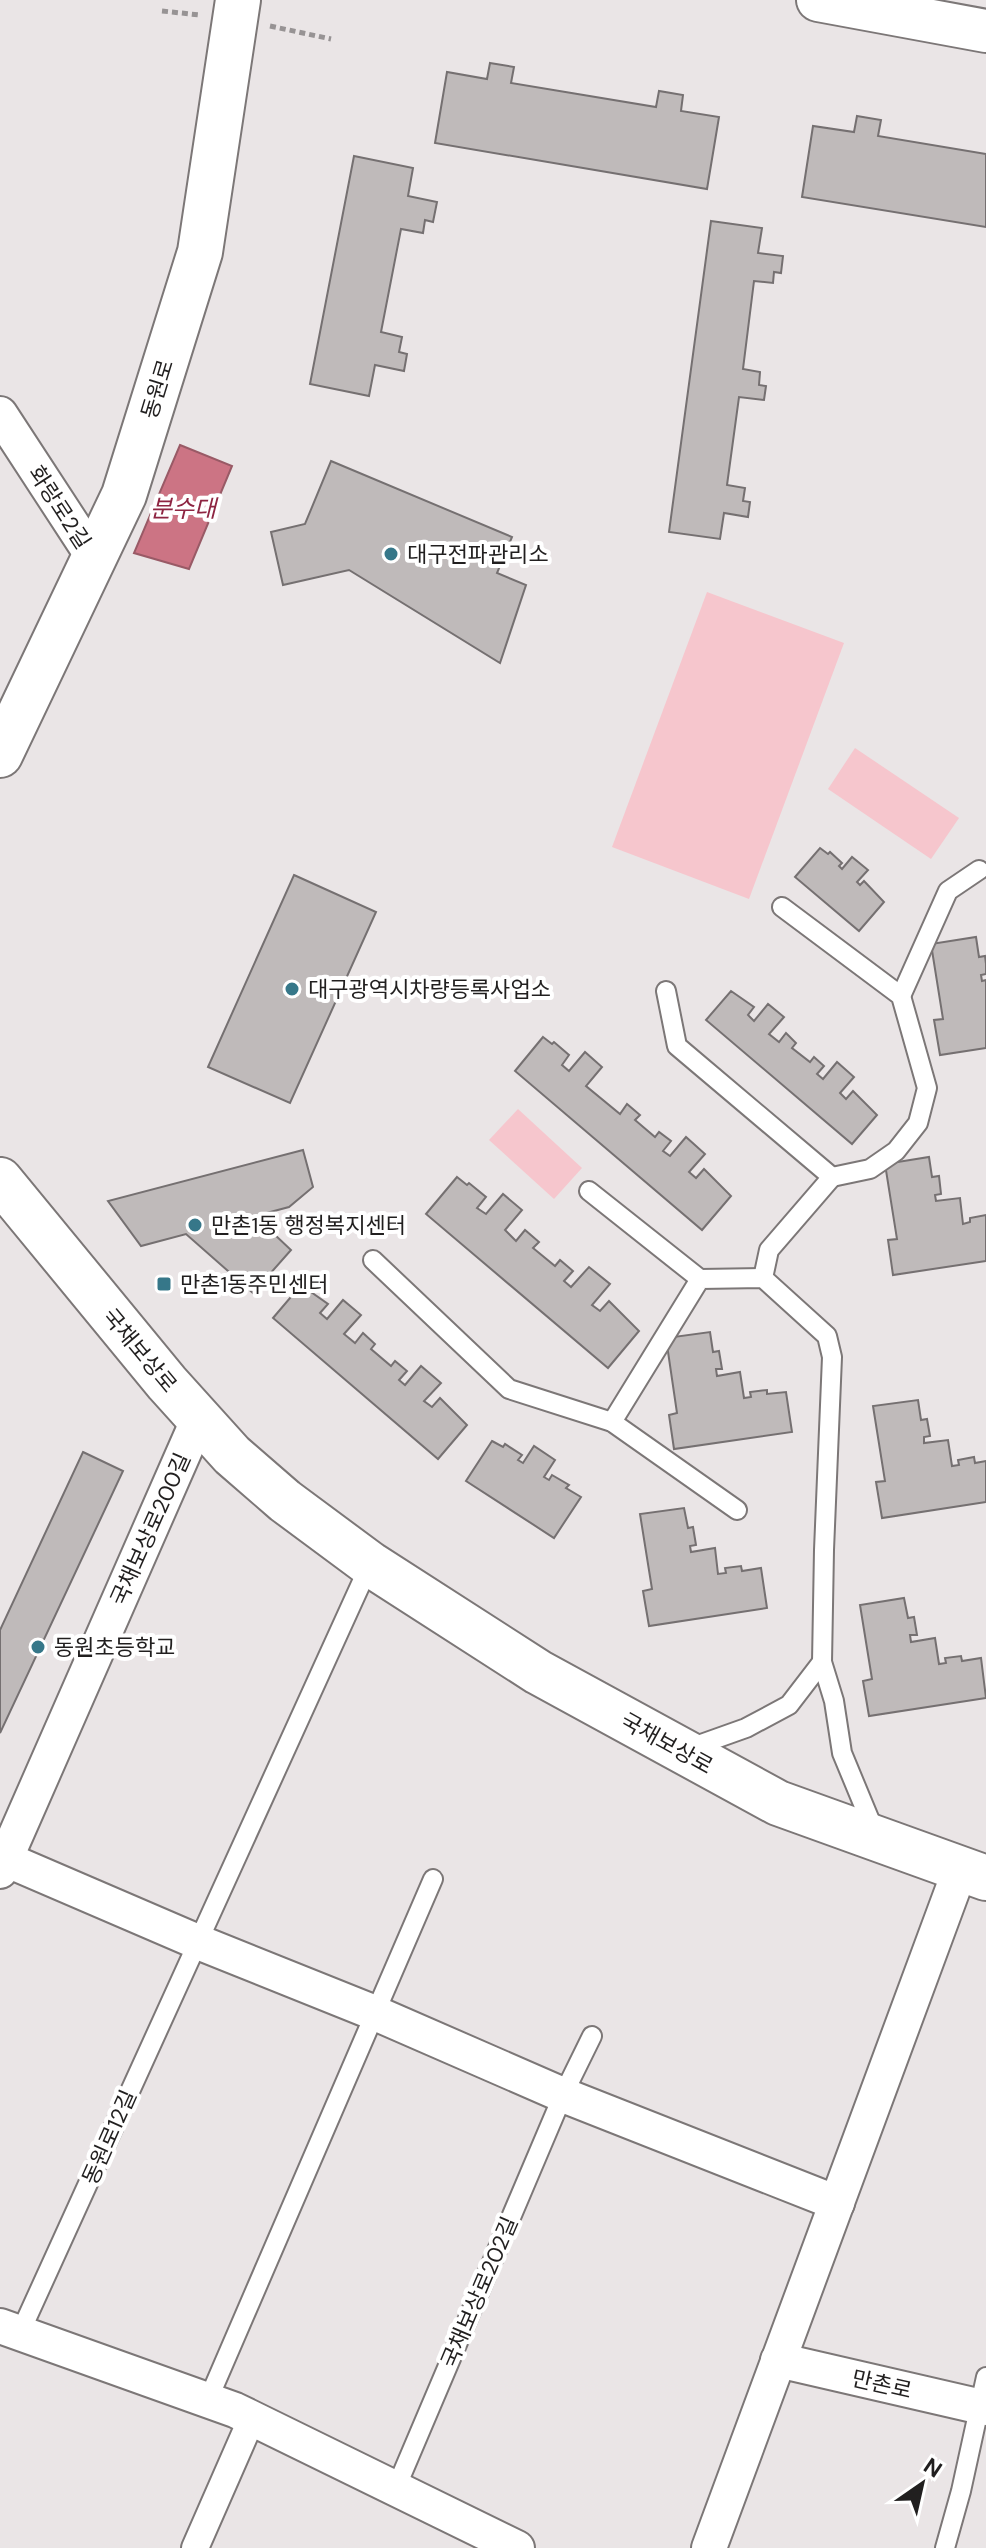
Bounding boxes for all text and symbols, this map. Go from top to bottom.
street label: 동원로 [135,356,180,422]
street label: 화랑로2길 [22,460,97,554]
water label: 분수대 [150,493,219,524]
place label: 대구전파관리소 [407,540,549,569]
marker: 대구전파관리소 [382,545,400,563]
place label: 대구광역시차량등록사업소 [308,975,551,1004]
marker: 대구광역시차량등록사업소 [283,980,301,998]
place label: 만촌1동 행정복지센터 [211,1211,406,1240]
marker: 만촌1동 행정복지센터 [186,1216,204,1234]
place label: 만촌1동주민센터 [180,1270,329,1299]
marker: 만촌1동주민센터 [155,1275,173,1293]
street label: 국채보상로 [96,1302,183,1398]
street label: 국채보상로200길 [104,1448,197,1610]
place label: 동원초등학교 [54,1633,175,1662]
marker: 동원초등학교 [29,1638,47,1656]
street label: 국채보상로 [615,1706,718,1781]
street label: 동원로12길 [76,2085,143,2189]
street label: 국채보상로202길 [435,2212,524,2372]
street label: 만촌로 [849,2364,915,2405]
north arrow [882,2444,962,2524]
text: N [918,2451,948,2484]

